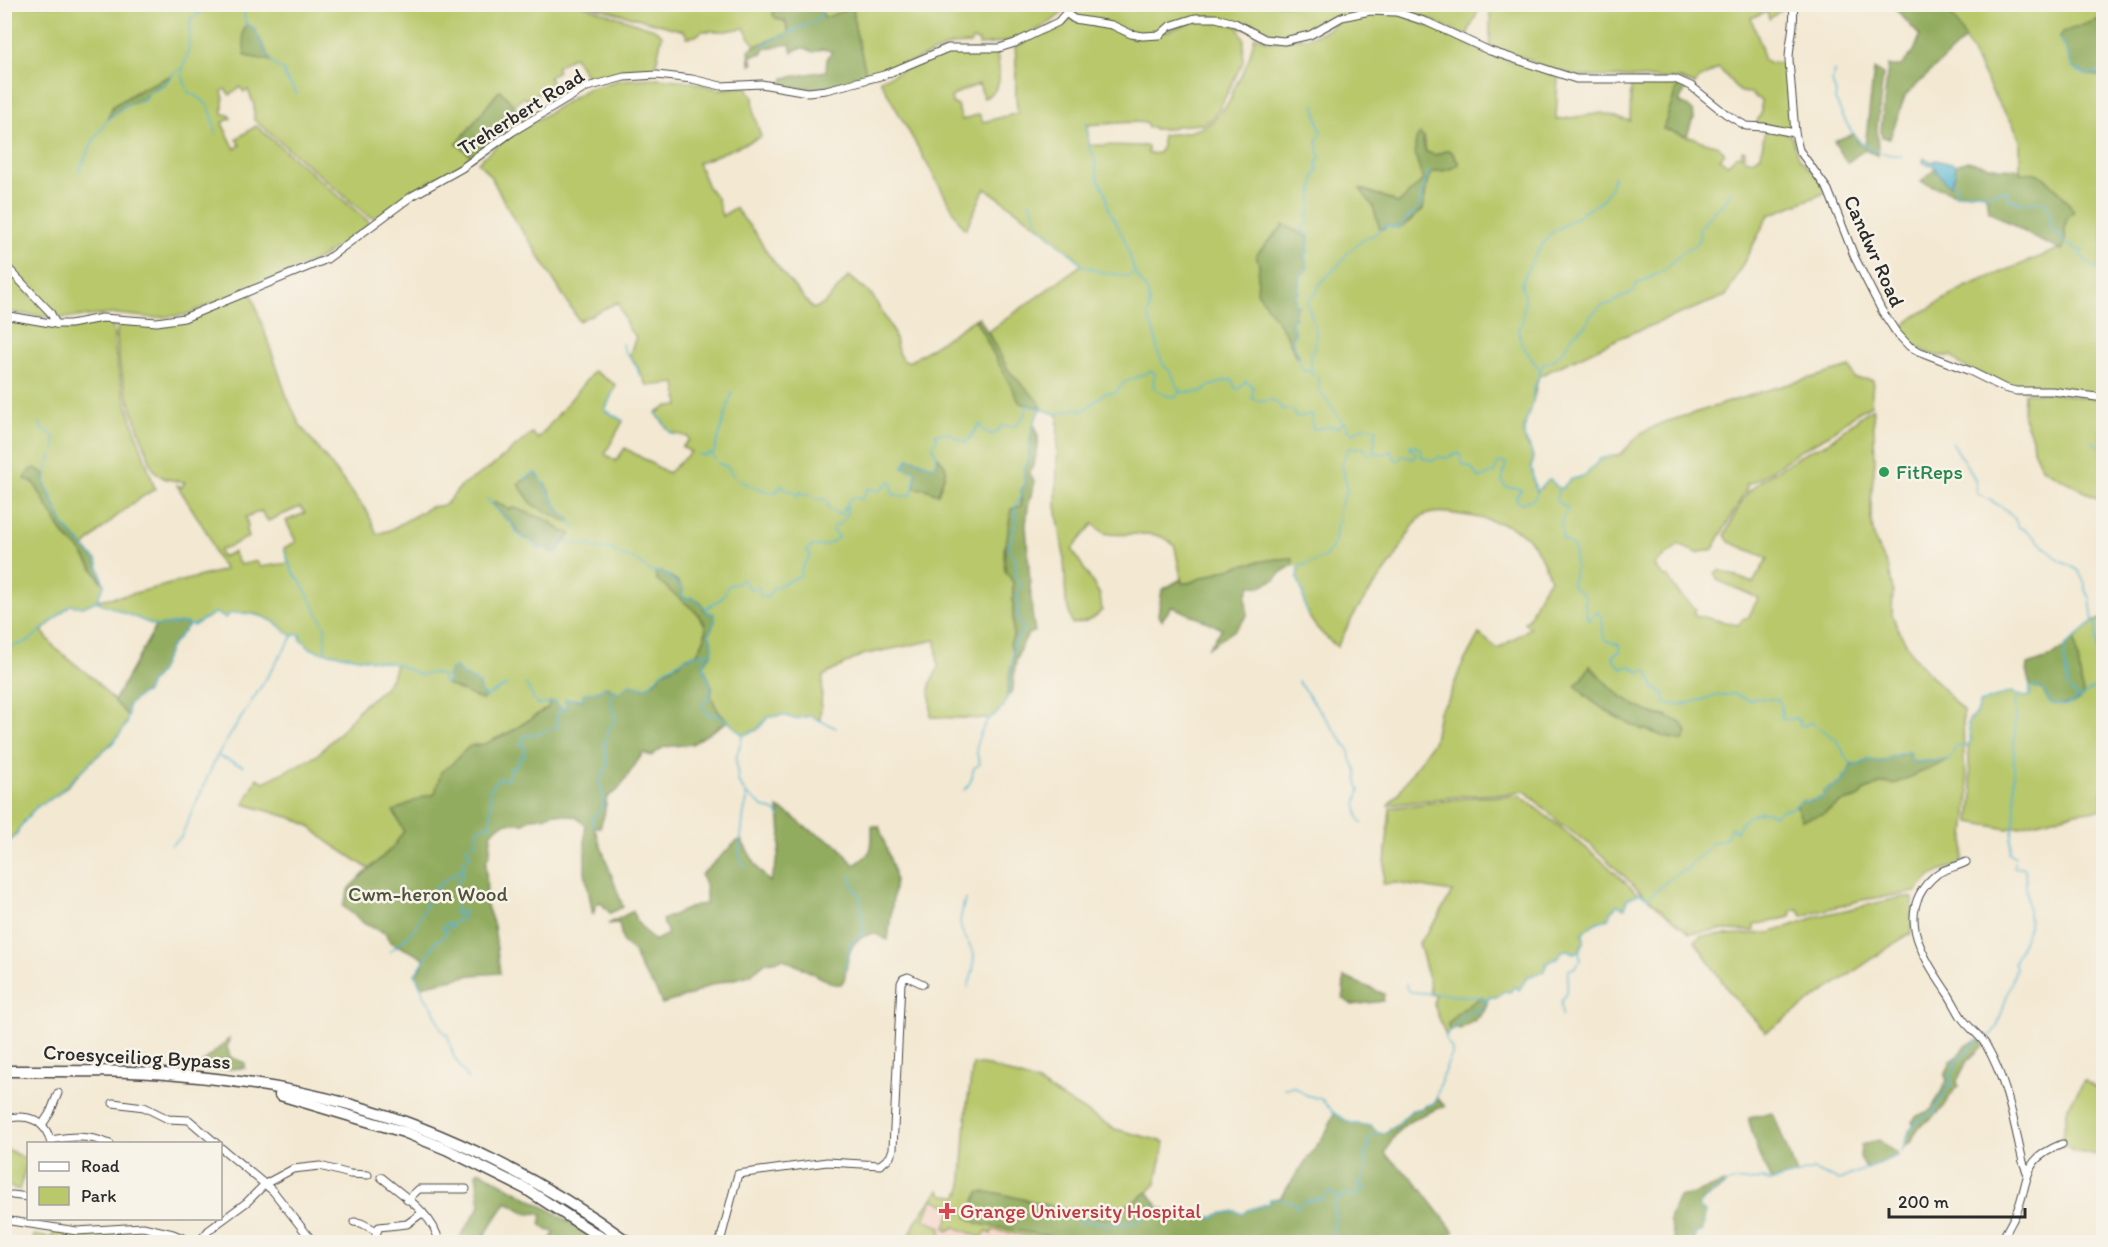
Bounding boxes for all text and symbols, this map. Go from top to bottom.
street label: Treherbert Road [453,62,589,160]
street label: Candwr Road [1839,191,1910,311]
place label: FitReps [1896,459,1963,484]
marker: FitReps [1877,465,1891,479]
park label: Cwm-heron Wood [348,881,509,906]
street label: Croesyceiliog Bypass [43,1039,231,1074]
legend [27,1142,222,1220]
text: Road [81,1155,120,1177]
scale bar [1889,1181,2026,1219]
text: Park [81,1185,116,1207]
text: 200 m [1898,1191,1949,1213]
place label: Grange University Hospital [960,1198,1201,1223]
marker: Grange University Hospital [938,1202,956,1220]

